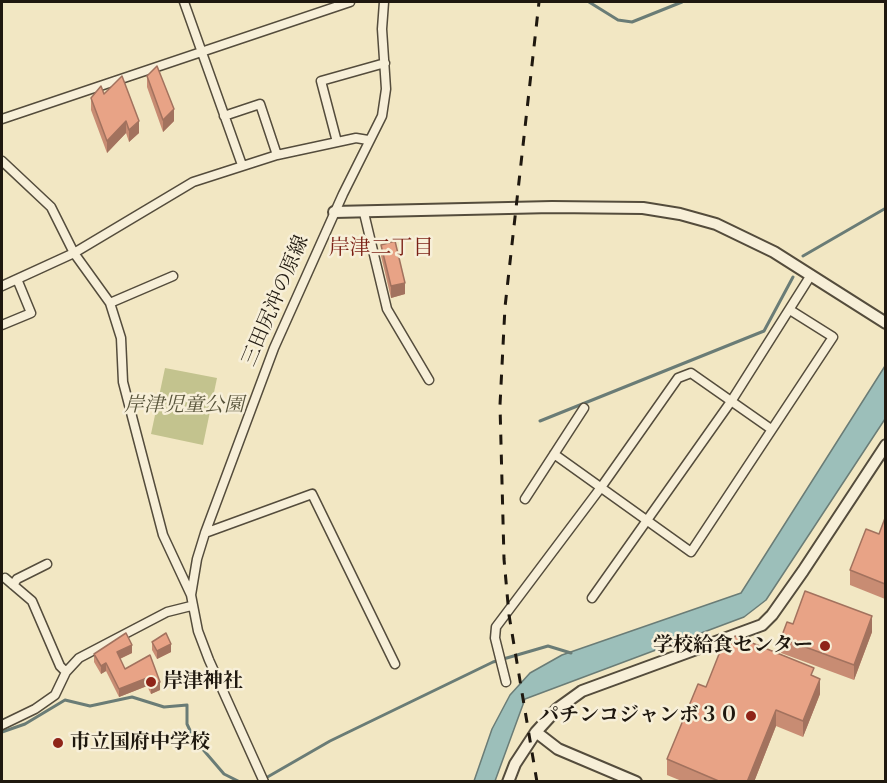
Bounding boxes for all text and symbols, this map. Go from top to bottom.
street label: 三田尻沖の原線 [238,232,314,370]
district label: 岸津二丁目 [329,236,433,262]
park label: 岸津児童公園 [124,394,244,418]
place label: 学校給食センター [653,634,813,658]
marker: 学校給食センター [818,639,832,653]
place label: 岸津神社 [163,670,243,694]
marker: 岸津神社 [144,675,158,689]
place label: パチンコジャンボ３０ [539,704,739,728]
marker: パチンコジャンボ３０ [744,709,758,723]
place label: 市立国府中学校 [70,731,210,755]
marker: 市立国府中学校 [51,736,65,750]

